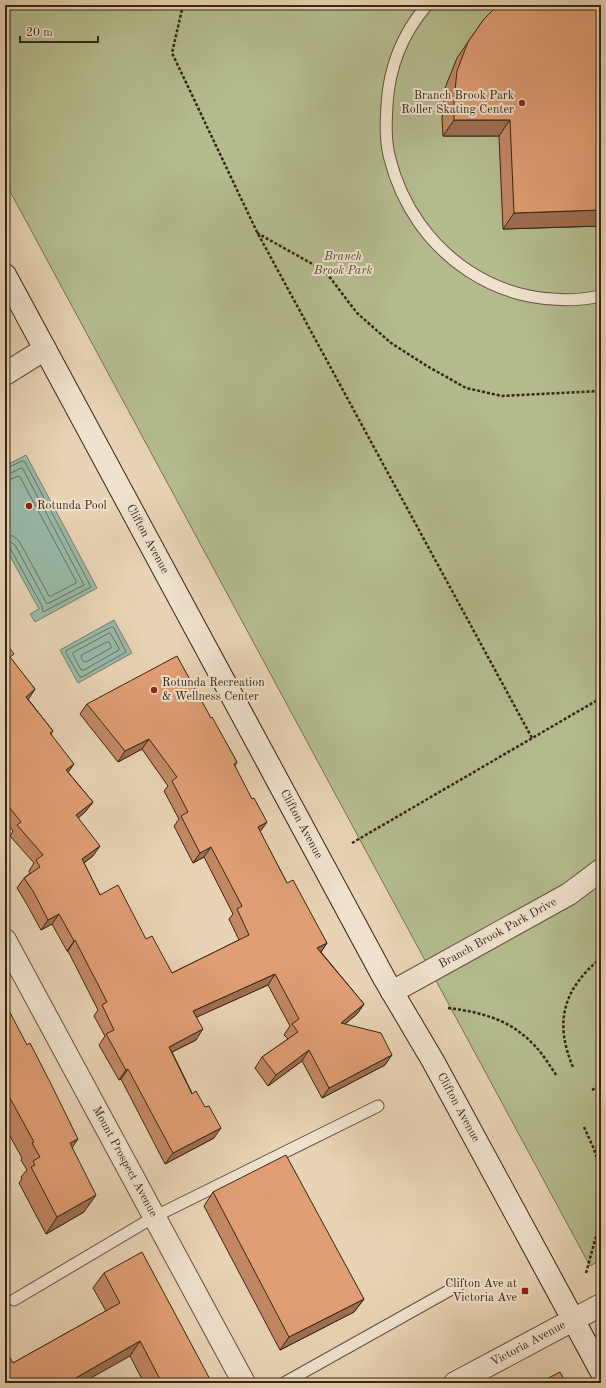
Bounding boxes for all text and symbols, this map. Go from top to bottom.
scale bar [20,18,98,44]
text: 20 m [26,27,53,39]
place label: Branch Brook Park Roller Skating Center [401,90,514,116]
marker: Branch Brook Park Roller Skating Center [517,98,527,108]
park label: Branch Brook Park [313,251,372,277]
place label: Rotunda Pool [37,500,107,512]
marker: Rotunda Pool [24,501,34,511]
street label: Clifton Avenue [124,502,171,576]
place label: Rotunda Recreation & Wellness Center [162,677,265,703]
marker: Rotunda Recreation & Wellness Center [149,685,159,695]
street label: Clifton Avenue [278,788,325,861]
street label: Branch Brook Park Drive [437,896,559,971]
street label: Clifton Avenue [435,1071,482,1145]
street label: Mount Prospect Avenue [90,1105,159,1219]
place label: Clifton Ave at Victoria Ave [445,1278,517,1304]
marker: Clifton Ave at Victoria Ave [520,1286,530,1296]
street label: Victoria Avenue [489,1319,568,1369]

